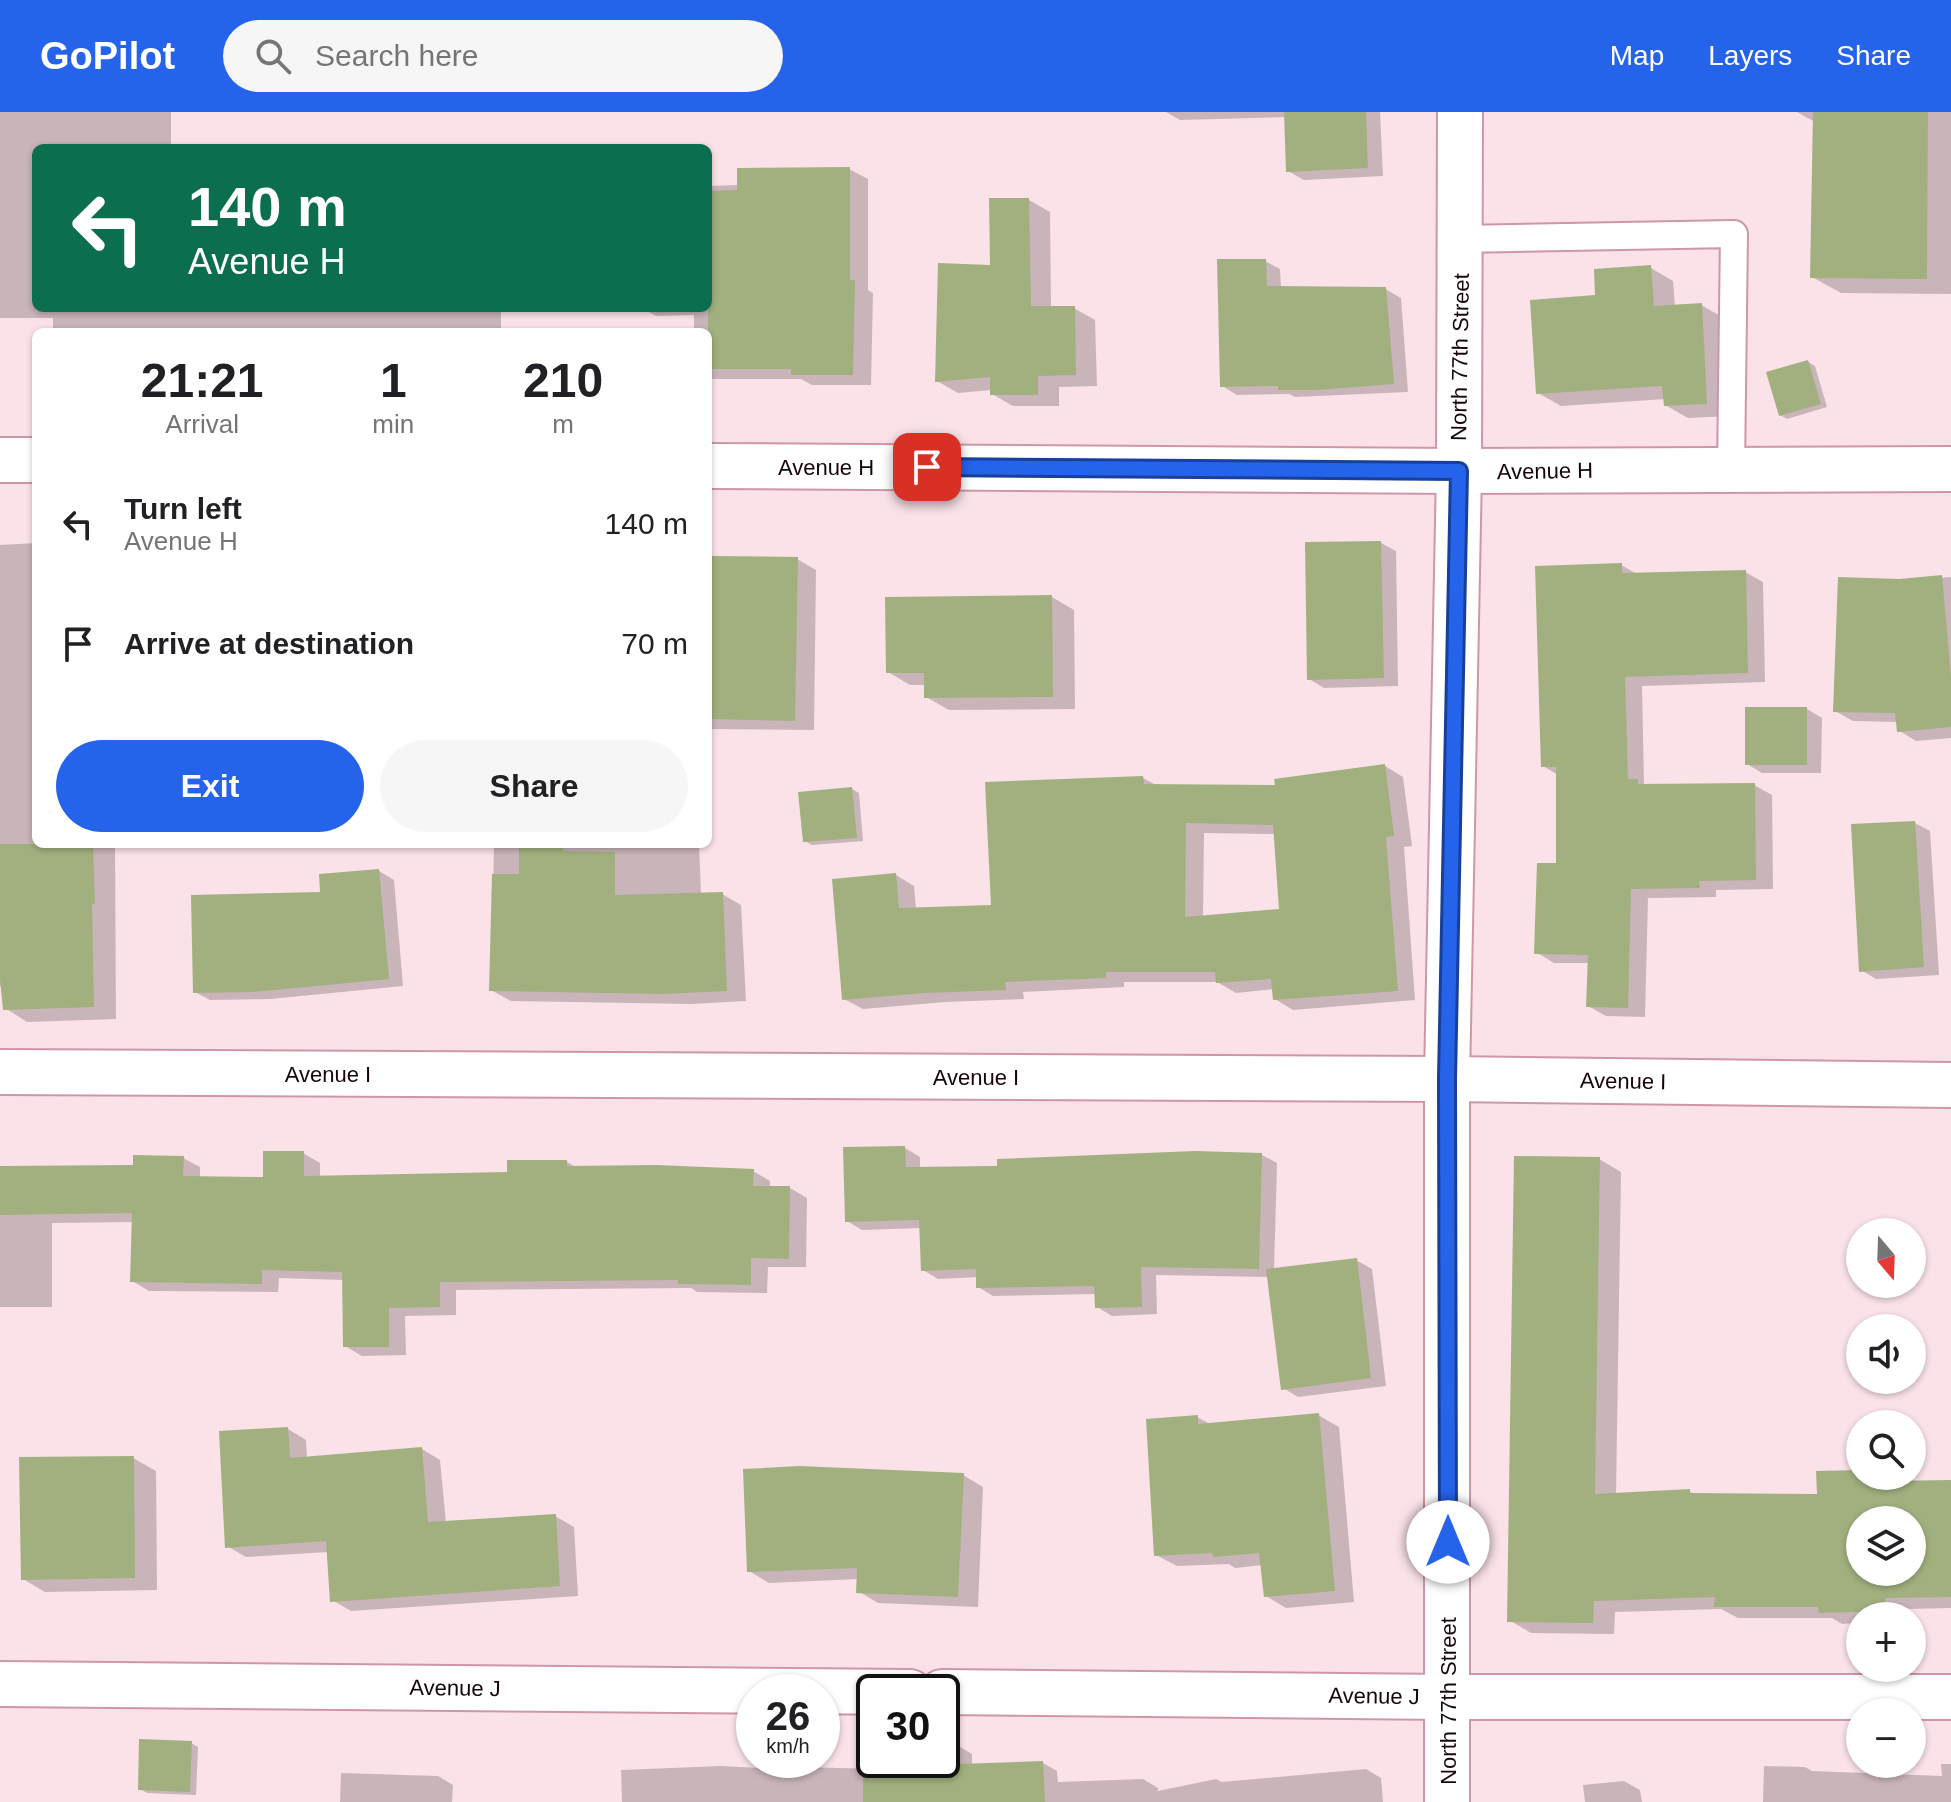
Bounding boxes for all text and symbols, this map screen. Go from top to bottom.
search box [223,20,783,92]
icon: search [251,34,295,78]
text: GoPilot [40,35,175,77]
text: Search here [315,39,479,72]
text: Map [1610,40,1664,71]
text: Layers [1708,40,1792,71]
text: Share [1836,40,1911,71]
text: 140 m [188,175,347,238]
icon: left [56,176,160,280]
text: Avenue H [188,241,345,282]
street label: North 77th Street [1446,273,1474,441]
text: 21:21 [141,354,264,407]
text: 1 [380,354,407,407]
text: 210 [523,354,603,407]
text: Arrival [165,409,239,439]
text: min [372,409,414,439]
text: m [552,409,574,439]
pin [893,433,961,501]
icon: arrive [905,445,949,489]
street label: Avenue H [778,455,874,480]
street label: Avenue H [1497,458,1593,484]
text: Turn left [124,492,242,525]
icon: left [56,502,100,546]
text: 140 m [605,507,688,540]
text: Avenue H [124,526,238,556]
icon: arrive [56,622,100,666]
text: Arrive at destination [124,627,414,660]
text: 70 m [621,627,688,660]
button: Exit [56,740,364,832]
button: Share [380,740,688,832]
street label: Avenue I [285,1062,371,1087]
street label: Avenue I [933,1065,1019,1090]
street label: Avenue I [1580,1068,1666,1094]
north arrow [1846,1218,1926,1298]
map controls [1846,1218,1926,1778]
button: sound [1846,1314,1926,1394]
button: search [1846,1410,1926,1490]
position arrow [1406,1500,1490,1584]
button: layers [1846,1506,1926,1586]
button: + [1846,1602,1926,1682]
street label: North 77th Street [1436,1617,1461,1785]
speed limit sign: 30 [856,1674,960,1778]
street label: Avenue J [409,1675,501,1701]
street label: Avenue J [1328,1683,1420,1709]
text: 26 [766,1694,810,1738]
button: − [1846,1698,1926,1778]
text: km/h [766,1735,810,1757]

